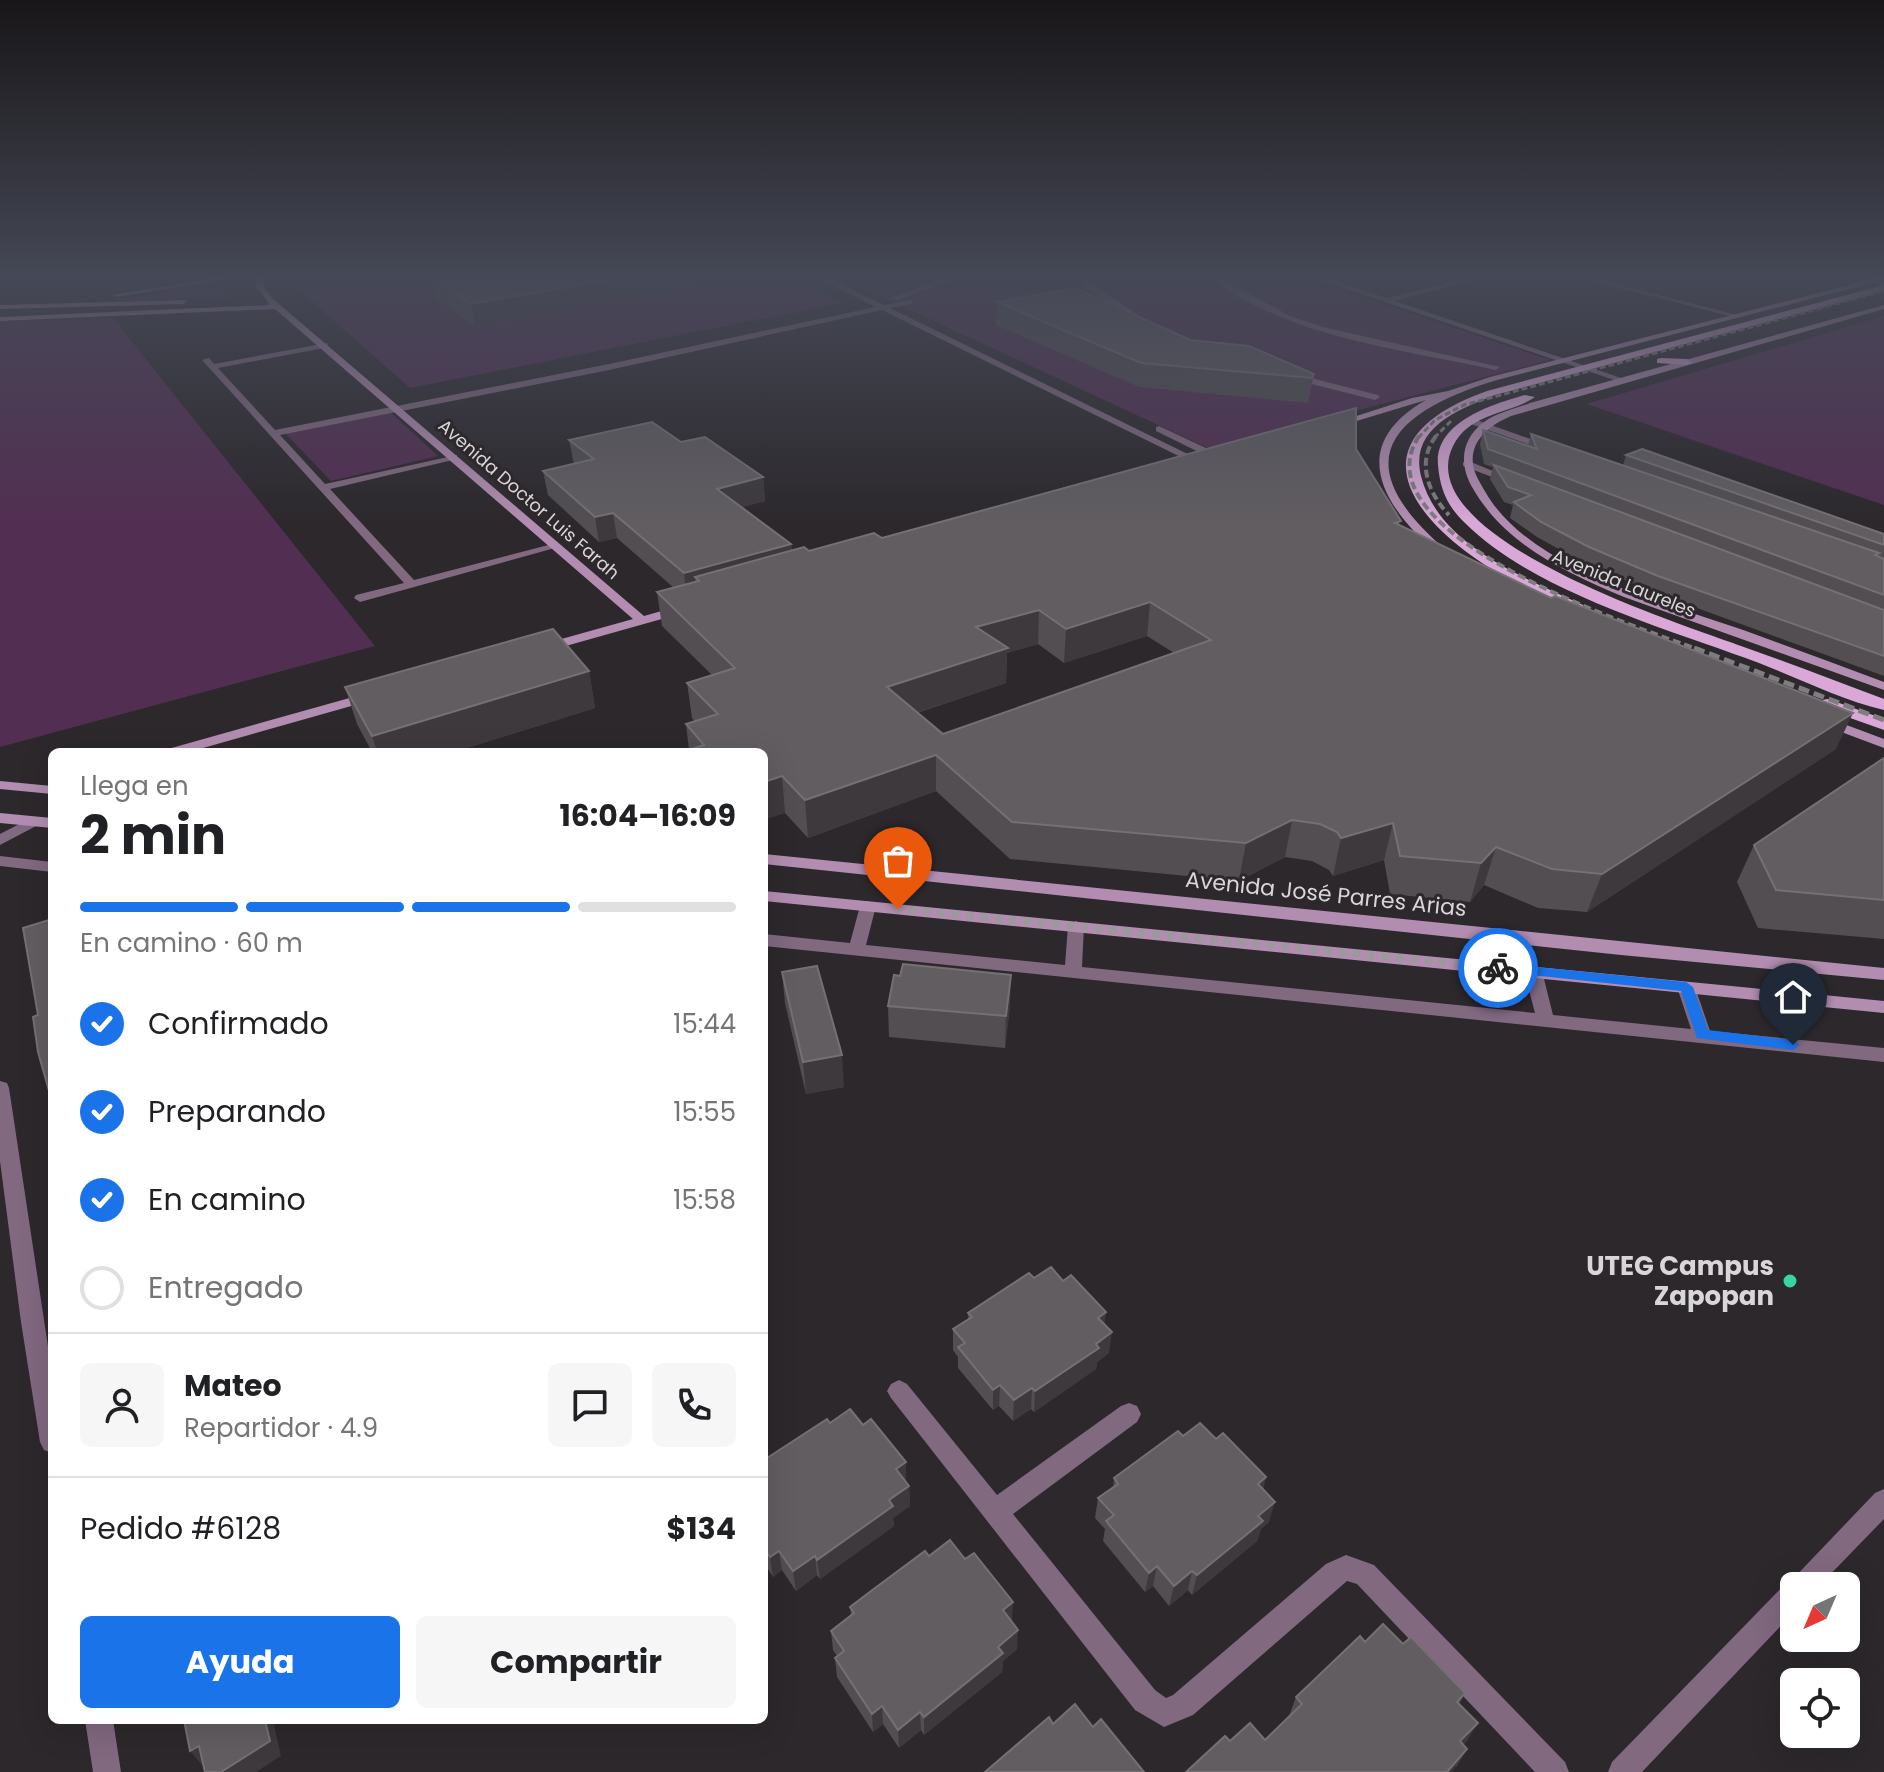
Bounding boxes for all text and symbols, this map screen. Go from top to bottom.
street label: Avenida Doctor Luis Farah [433,413,625,585]
street label: Avenida Laureles [1548,543,1700,623]
text: Llega en [80,768,189,804]
text: 16:04–16:09 [559,794,736,837]
text: 2 min [80,799,226,872]
pin [864,827,932,909]
icon: bag [876,839,920,883]
street label: Avenida José Parres Arias [1184,864,1468,924]
text: En camino · 60 m [80,925,303,961]
courier [1458,928,1538,1008]
icon: bike [1476,946,1520,990]
pin [1759,963,1827,1045]
icon: home [1771,975,1815,1019]
icon: check [80,1002,124,1046]
text: Confirmado [148,1002,329,1045]
text: 15:44 [673,1006,736,1042]
icon: check [80,1090,124,1134]
text: Preparando [148,1090,326,1133]
text: 15:55 [673,1094,736,1130]
icon: check [80,1178,124,1222]
text: En camino [148,1178,306,1221]
text: 15:58 [673,1182,736,1218]
place label: UTEG Campus Zapopan [1586,1248,1774,1314]
text: Entregado [148,1266,303,1309]
marker: UTEG Campus Zapopan [1781,1272,1799,1290]
button: person [80,1363,164,1447]
button: chat [548,1363,632,1447]
button: phone [652,1363,736,1447]
text: Mateo [184,1364,282,1407]
text: Repartidor · 4.9 [184,1410,378,1446]
text: Pedido #6128 [80,1507,281,1550]
text: $134 [667,1507,736,1550]
north arrow [1780,1572,1860,1652]
map controls [1780,1572,1860,1748]
button: Ayuda [80,1616,400,1708]
button: Compartir [416,1616,736,1708]
button: locate [1780,1668,1860,1748]

